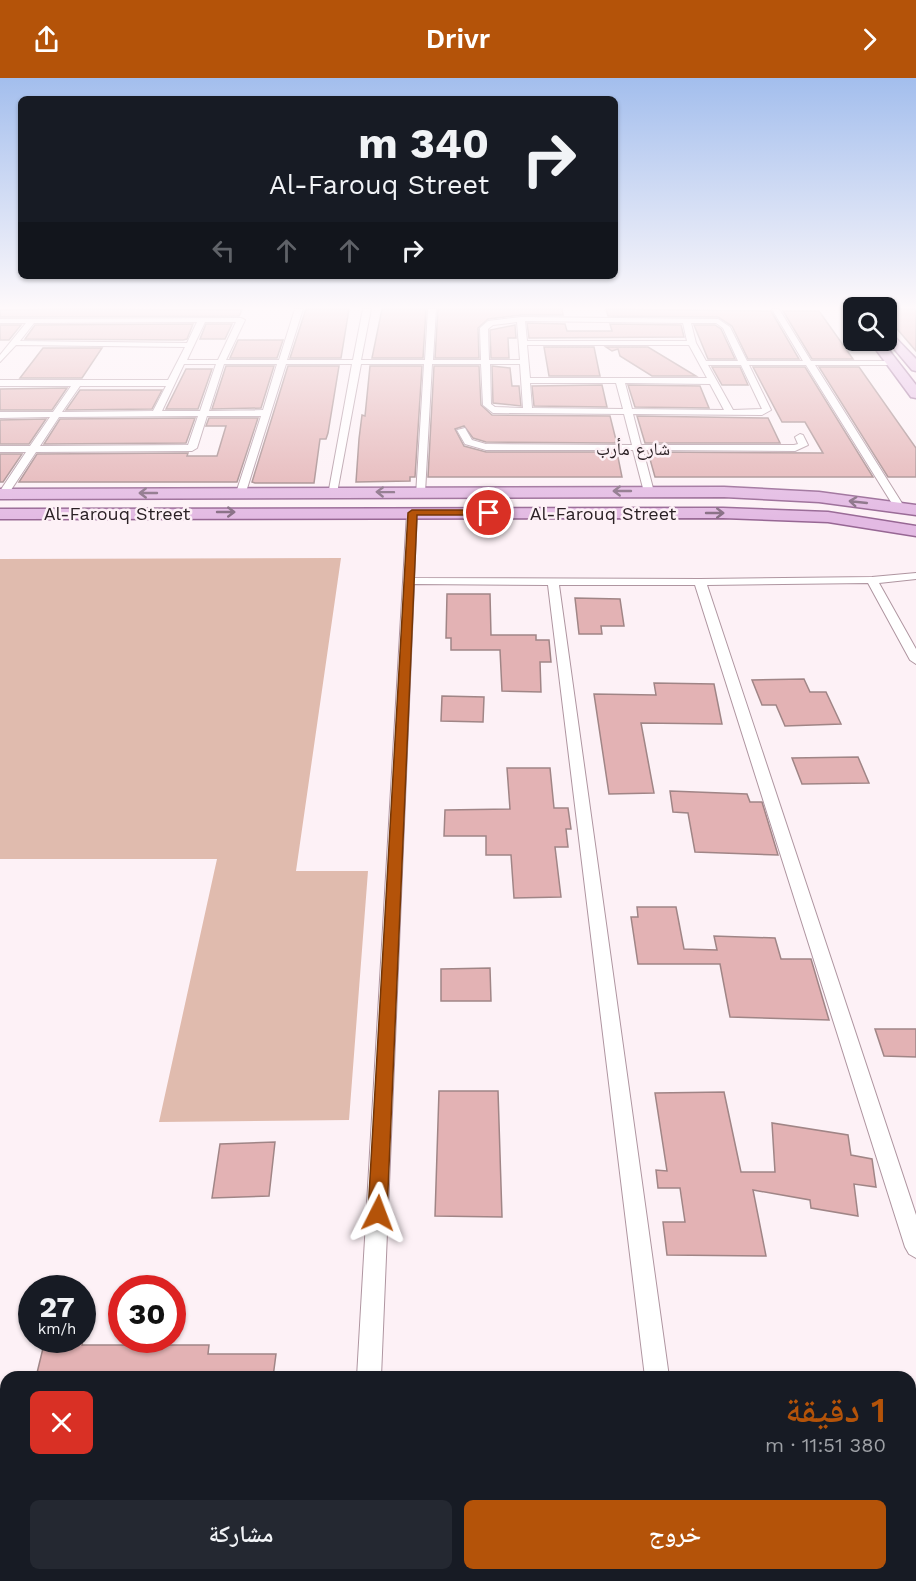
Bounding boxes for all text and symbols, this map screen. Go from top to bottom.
icon: share [30,23,63,56]
text: Drivr [426,23,490,55]
icon: forward [853,23,886,56]
text: 340 m [358,119,489,168]
icon: right [510,120,588,198]
text: Al-Farouq Street [269,169,489,201]
icon: left [207,234,240,267]
icon: ahead [270,234,303,267]
icon: ahead [333,234,366,267]
icon: right [396,234,429,267]
map controls [843,297,897,351]
button: search [843,297,897,351]
street label: شارع مأرب [596,438,670,460]
one-way arrow [612,486,632,497]
one-way arrow [138,487,158,499]
one-way arrow [375,487,395,498]
pin [463,487,514,538]
icon: arrive [472,496,505,529]
one-way arrow [849,496,869,507]
street label: Al-Farouq Street [44,503,191,524]
street label: Al-Farouq Street [530,503,677,524]
one-way arrow [216,506,236,518]
one-way arrow [705,507,725,519]
position arrow [346,1181,410,1245]
speed limit sign: 30 [108,1275,186,1353]
text: 27 [39,1289,75,1324]
text: km/h [38,1320,76,1338]
text: 1 دقيقة [785,1389,886,1431]
button: close [30,1391,93,1454]
text: 380 m · 11:51 [765,1433,886,1457]
button: مشاركة [30,1500,452,1569]
button: خروج [464,1500,886,1569]

